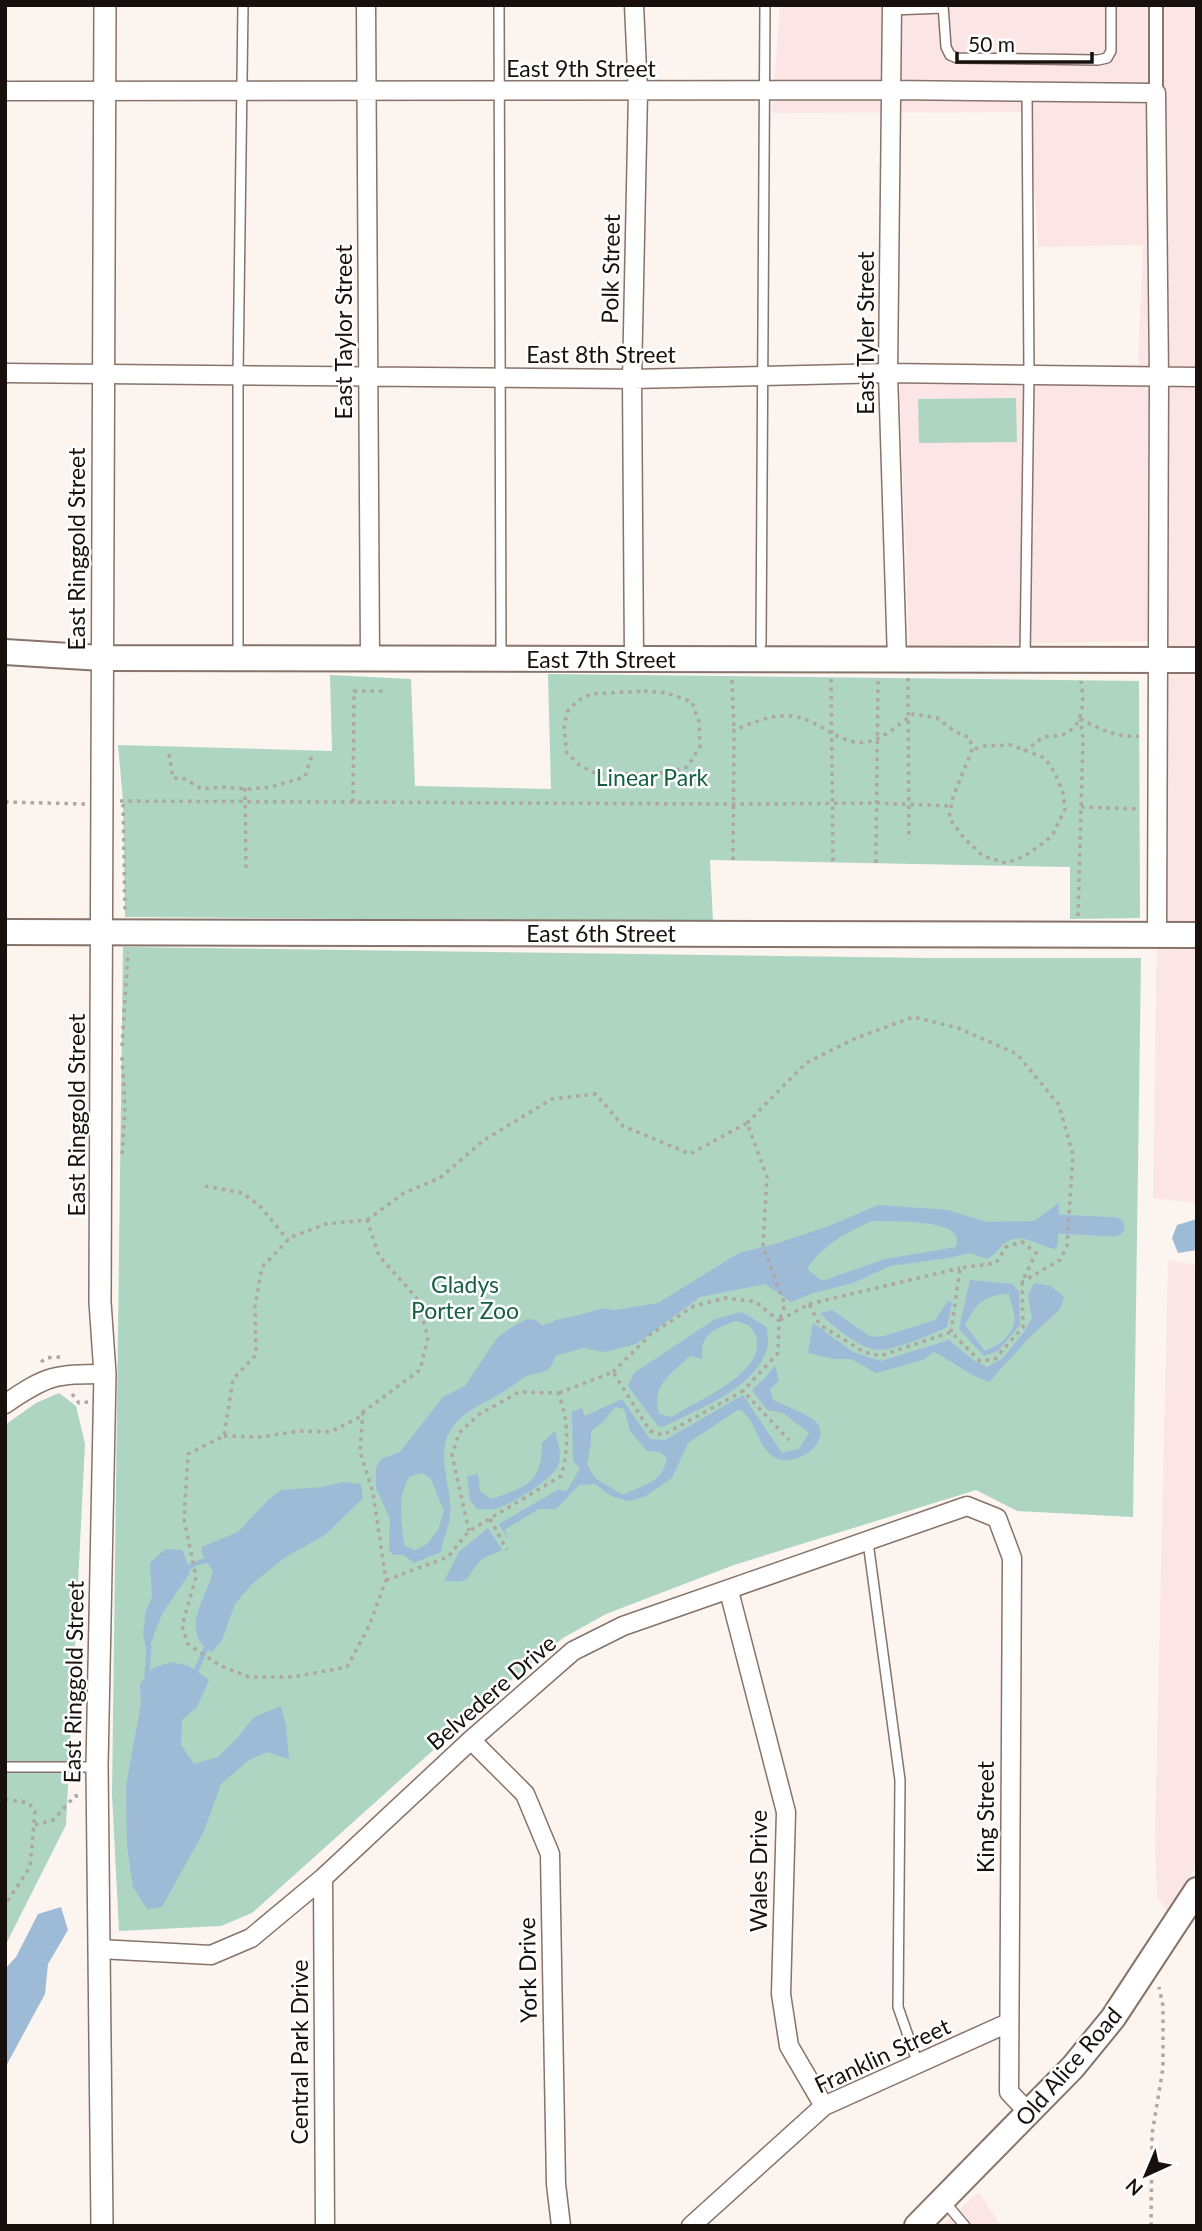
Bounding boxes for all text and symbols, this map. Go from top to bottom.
scale bar [957,21,1092,65]
text: 50 m [968,31,1015,56]
street label: East 9th Street [506,54,657,82]
street label: Polk Street [595,213,625,324]
street label: East Taylor Street [329,244,357,419]
street label: East Tyler Street [851,251,879,415]
street label: East 8th Street [526,340,677,368]
street label: East Ringgold Street [62,447,90,650]
street label: East 7th Street [526,645,677,673]
park label: Linear Park [596,763,709,791]
street label: East 6th Street [526,919,677,947]
street label: East Ringgold Street [62,1013,90,1216]
park label: Gladys Porter Zoo [411,1270,519,1324]
street label: East Ringgold Street [57,1580,89,1784]
street label: Belvedere Drive [421,1628,561,1756]
street label: King Street [971,1760,999,1873]
street label: Wales Drive [744,1810,772,1932]
street label: York Drive [512,1917,542,2023]
street label: Central Park Drive [285,1960,313,2144]
street label: Old Alice Road [1009,2001,1127,2131]
street label: Franklin Street [810,2011,955,2099]
north arrow [1111,2140,1181,2210]
text: N [1121,2174,1147,2201]

